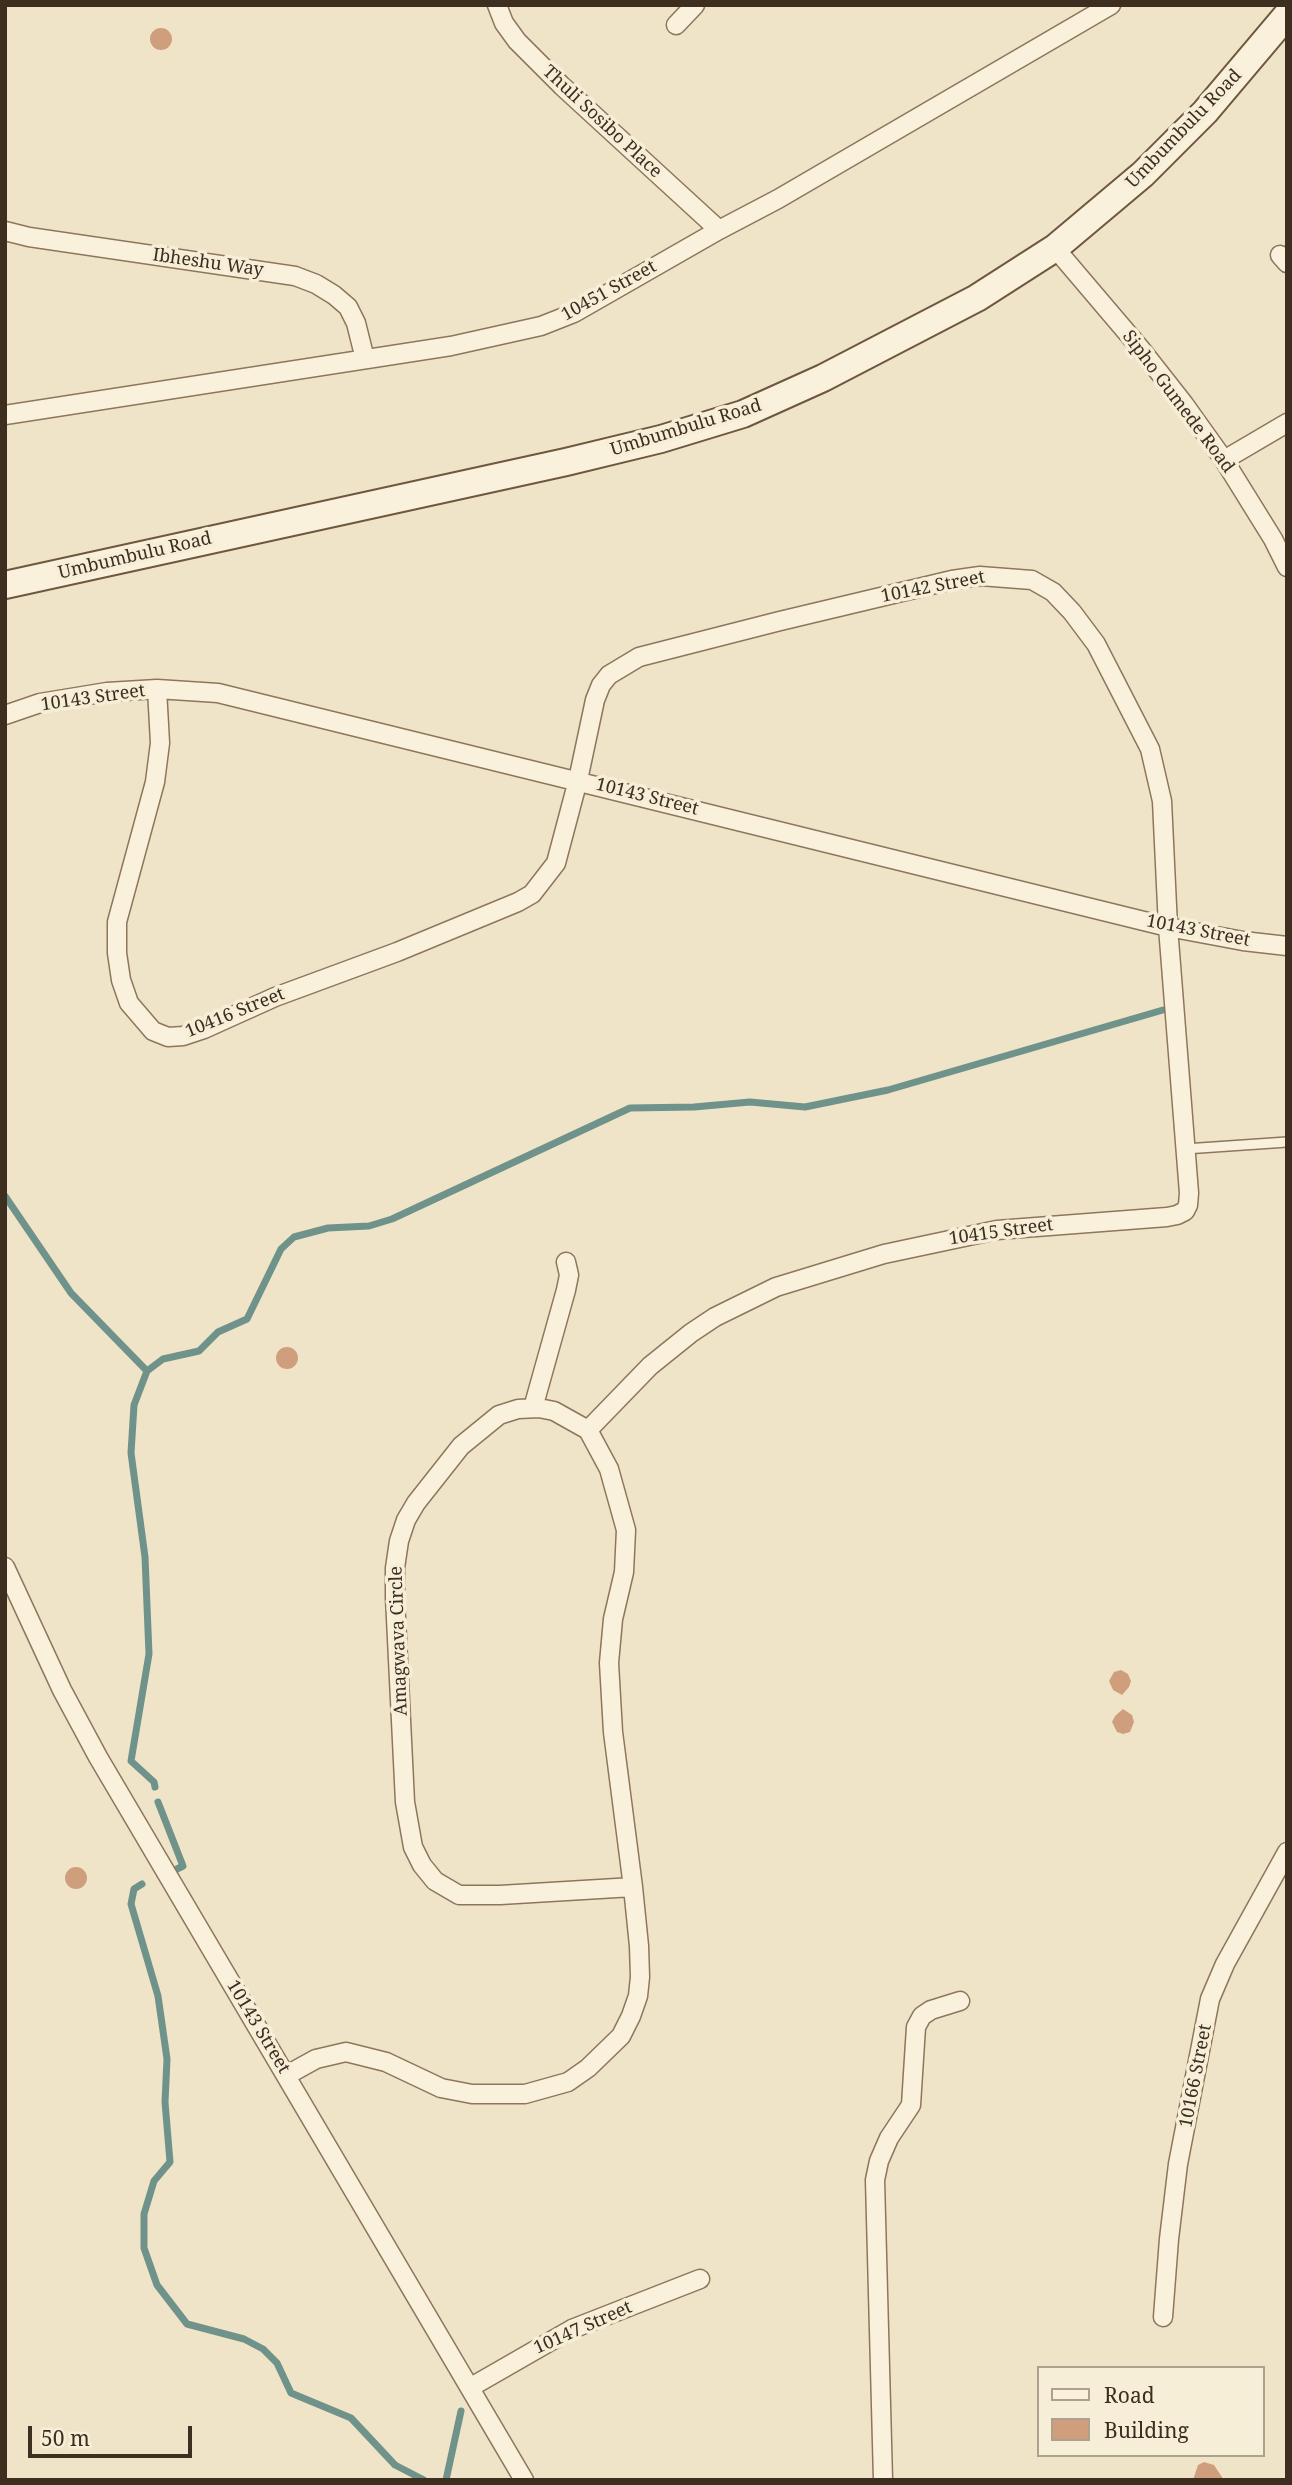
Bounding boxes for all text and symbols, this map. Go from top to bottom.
street label: Thuli Sosibo Place [538,61,666,183]
street label: Umbumbulu Road [1122,65,1246,193]
street label: Ibheshu Way [151,245,265,281]
street label: 10451 Street [558,256,660,326]
street label: Sipho Gumede Road [1117,327,1239,477]
street label: Umbumbulu Road [608,395,764,461]
street label: Umbumbulu Road [56,528,214,584]
street label: 10142 Street [879,566,987,608]
street label: 10143 Street [39,680,147,716]
street label: 10143 Street [593,774,701,820]
street label: 10143 Street [1144,910,1252,952]
street label: 10416 Street [182,983,288,1043]
street label: 10415 Street [947,1214,1055,1250]
street label: Amagwava Circle [386,1566,412,1716]
street label: 10143 Street [222,1976,294,2078]
street label: 10166 Street [1175,2022,1217,2130]
street label: 10147 Street [531,2297,635,2359]
legend [1036,2366,1264,2457]
text: Road [1104,2381,1155,2409]
scale bar [32,2412,196,2456]
text: Building [1104,2416,1189,2444]
text: 50 m [41,2424,90,2452]

